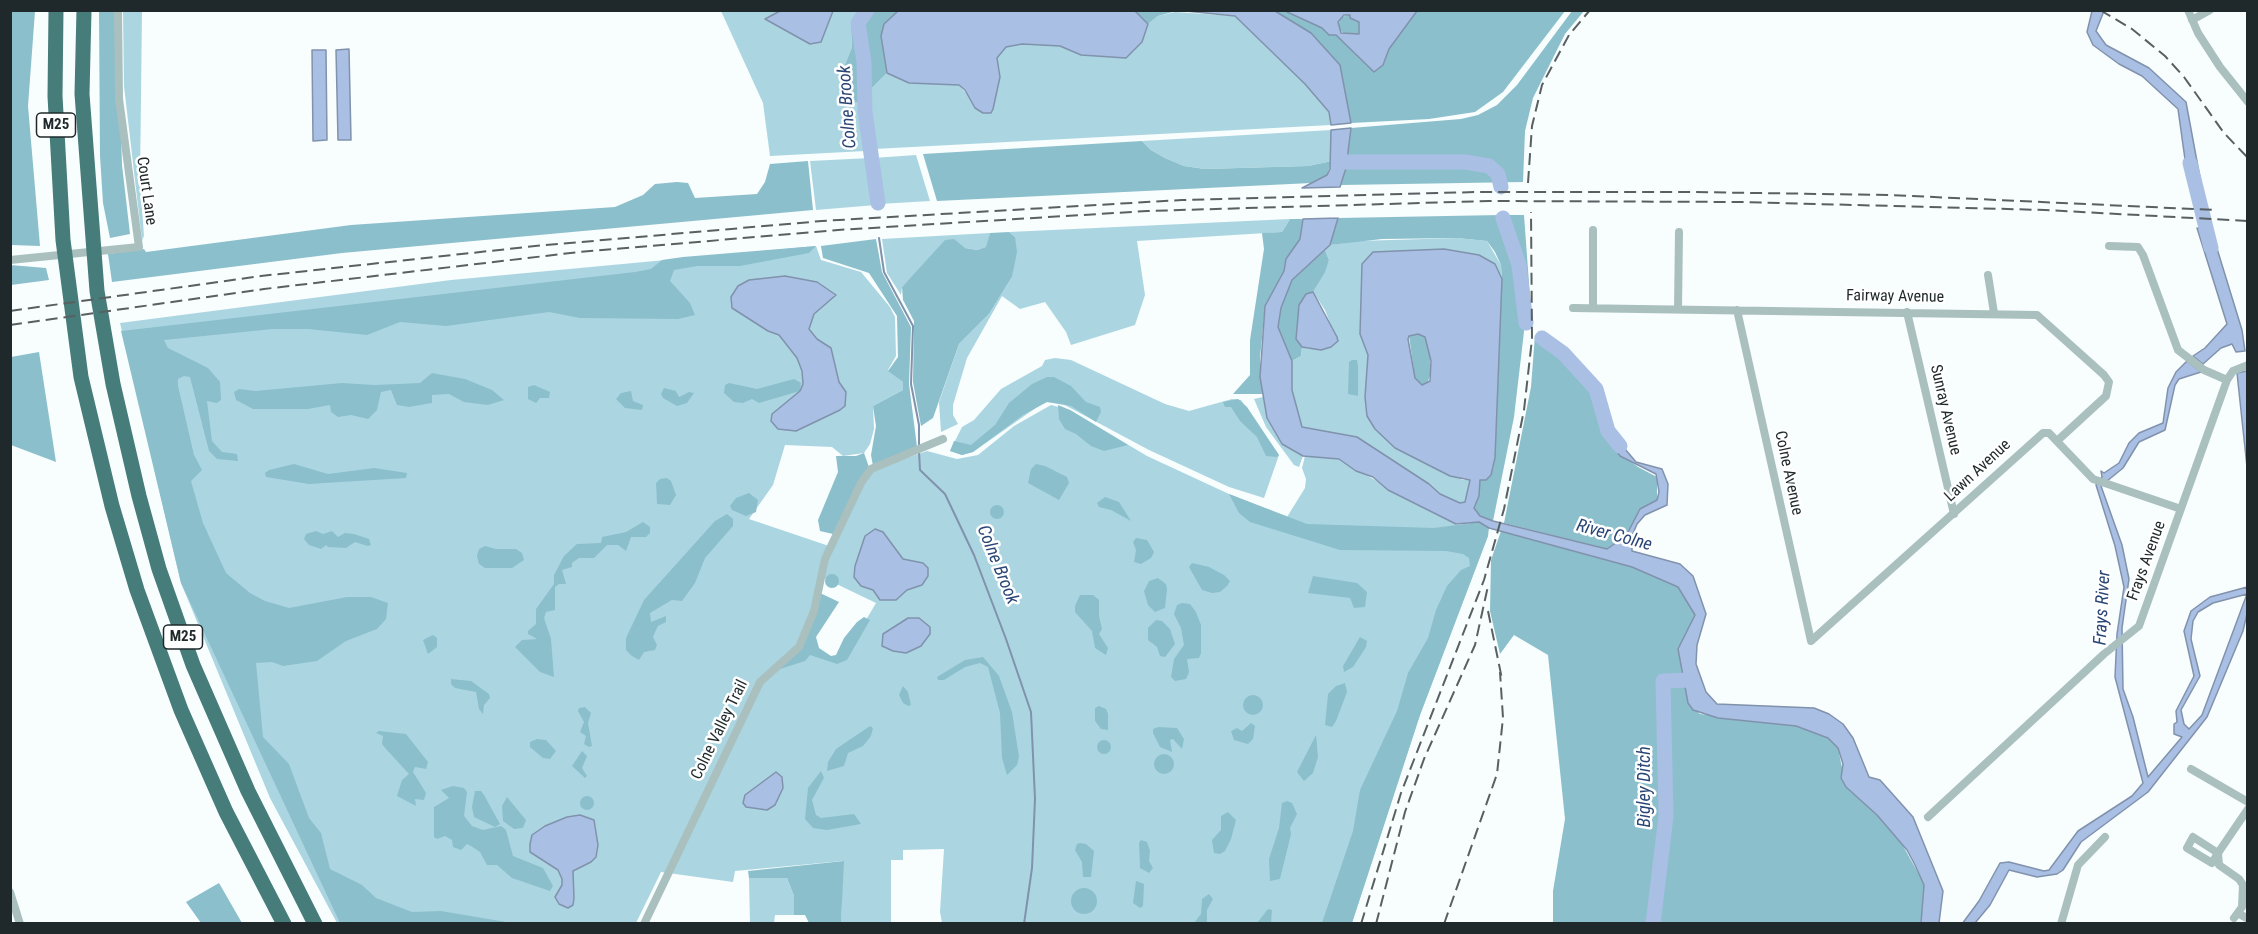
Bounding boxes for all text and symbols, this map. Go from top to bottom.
water label: Colne Brook [834,65,862,149]
road number: M25 [36,113,76,137]
street label: Court Lane [132,155,160,227]
street label: Fairway Avenue [1846,287,1944,307]
street label: Sunray Avenue [1925,363,1965,457]
street label: Colne Avenue [1770,429,1806,517]
street label: Lawn Avenue [1941,436,2015,506]
water label: River Colne [1574,516,1654,556]
street label: Frays Avenue [2124,519,2170,603]
water label: Colne Brook [971,522,1023,608]
water label: Frays River [2090,570,2116,646]
road number: M25 [164,625,202,649]
street label: Colne Valley Trail [688,677,752,783]
water label: Bigley Ditch [1634,746,1656,828]

